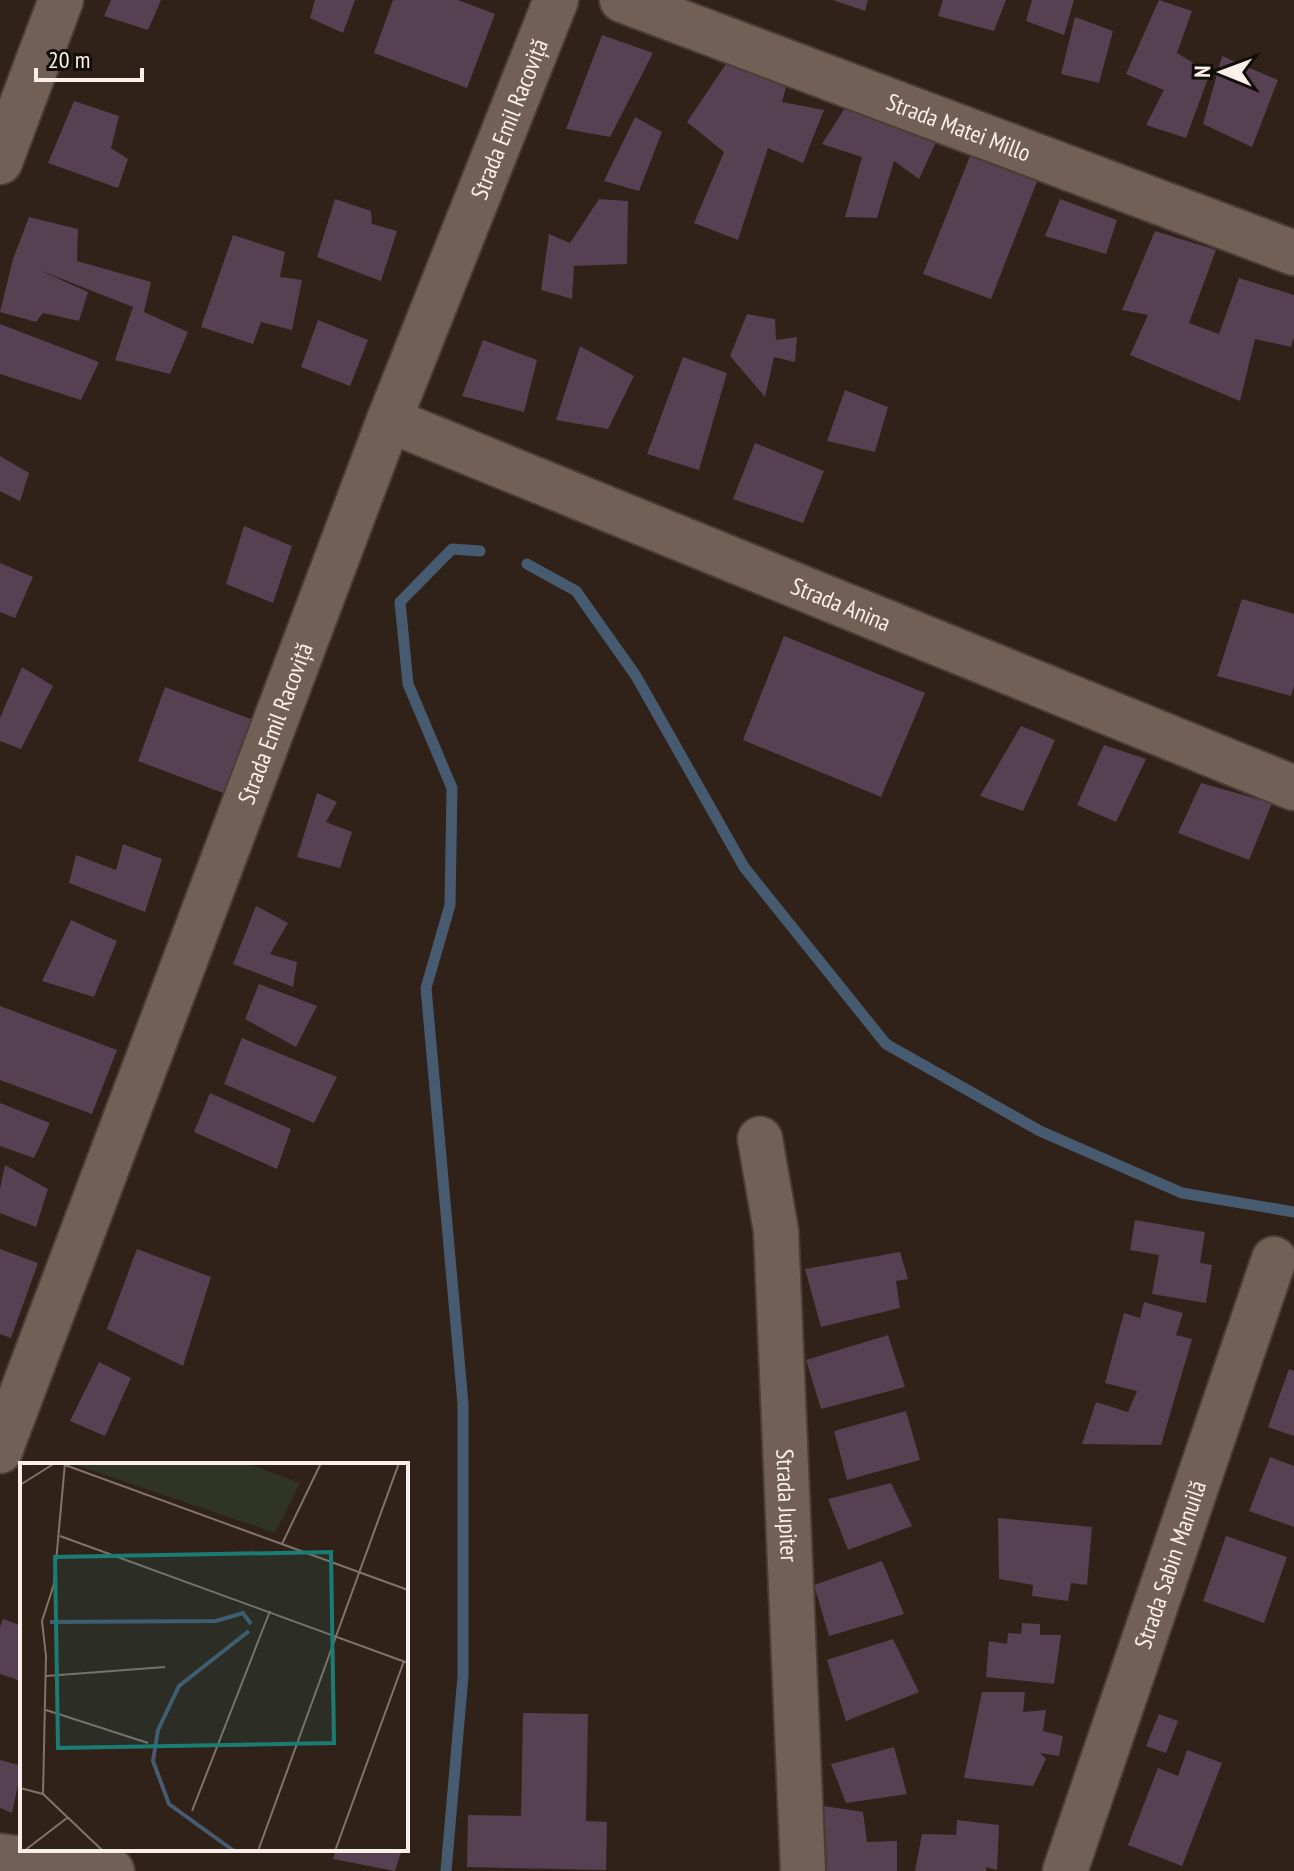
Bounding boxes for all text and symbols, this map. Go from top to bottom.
scale bar [36,32,142,82]
north arrow [1182,32,1262,112]
street label: Strada Emil Racoviță [463,34,555,204]
text: 20 m [48,44,90,75]
text: N [1188,65,1216,78]
street label: Strada Matei Millo [882,86,1035,168]
street label: Strada Anina [787,570,895,638]
street label: Strada Emil Racoviță [230,638,319,808]
street label: Strada Jupiter [770,1448,805,1563]
inset map [20,1463,408,1851]
street label: Strada Sabin Manuilă [1127,1476,1213,1653]

